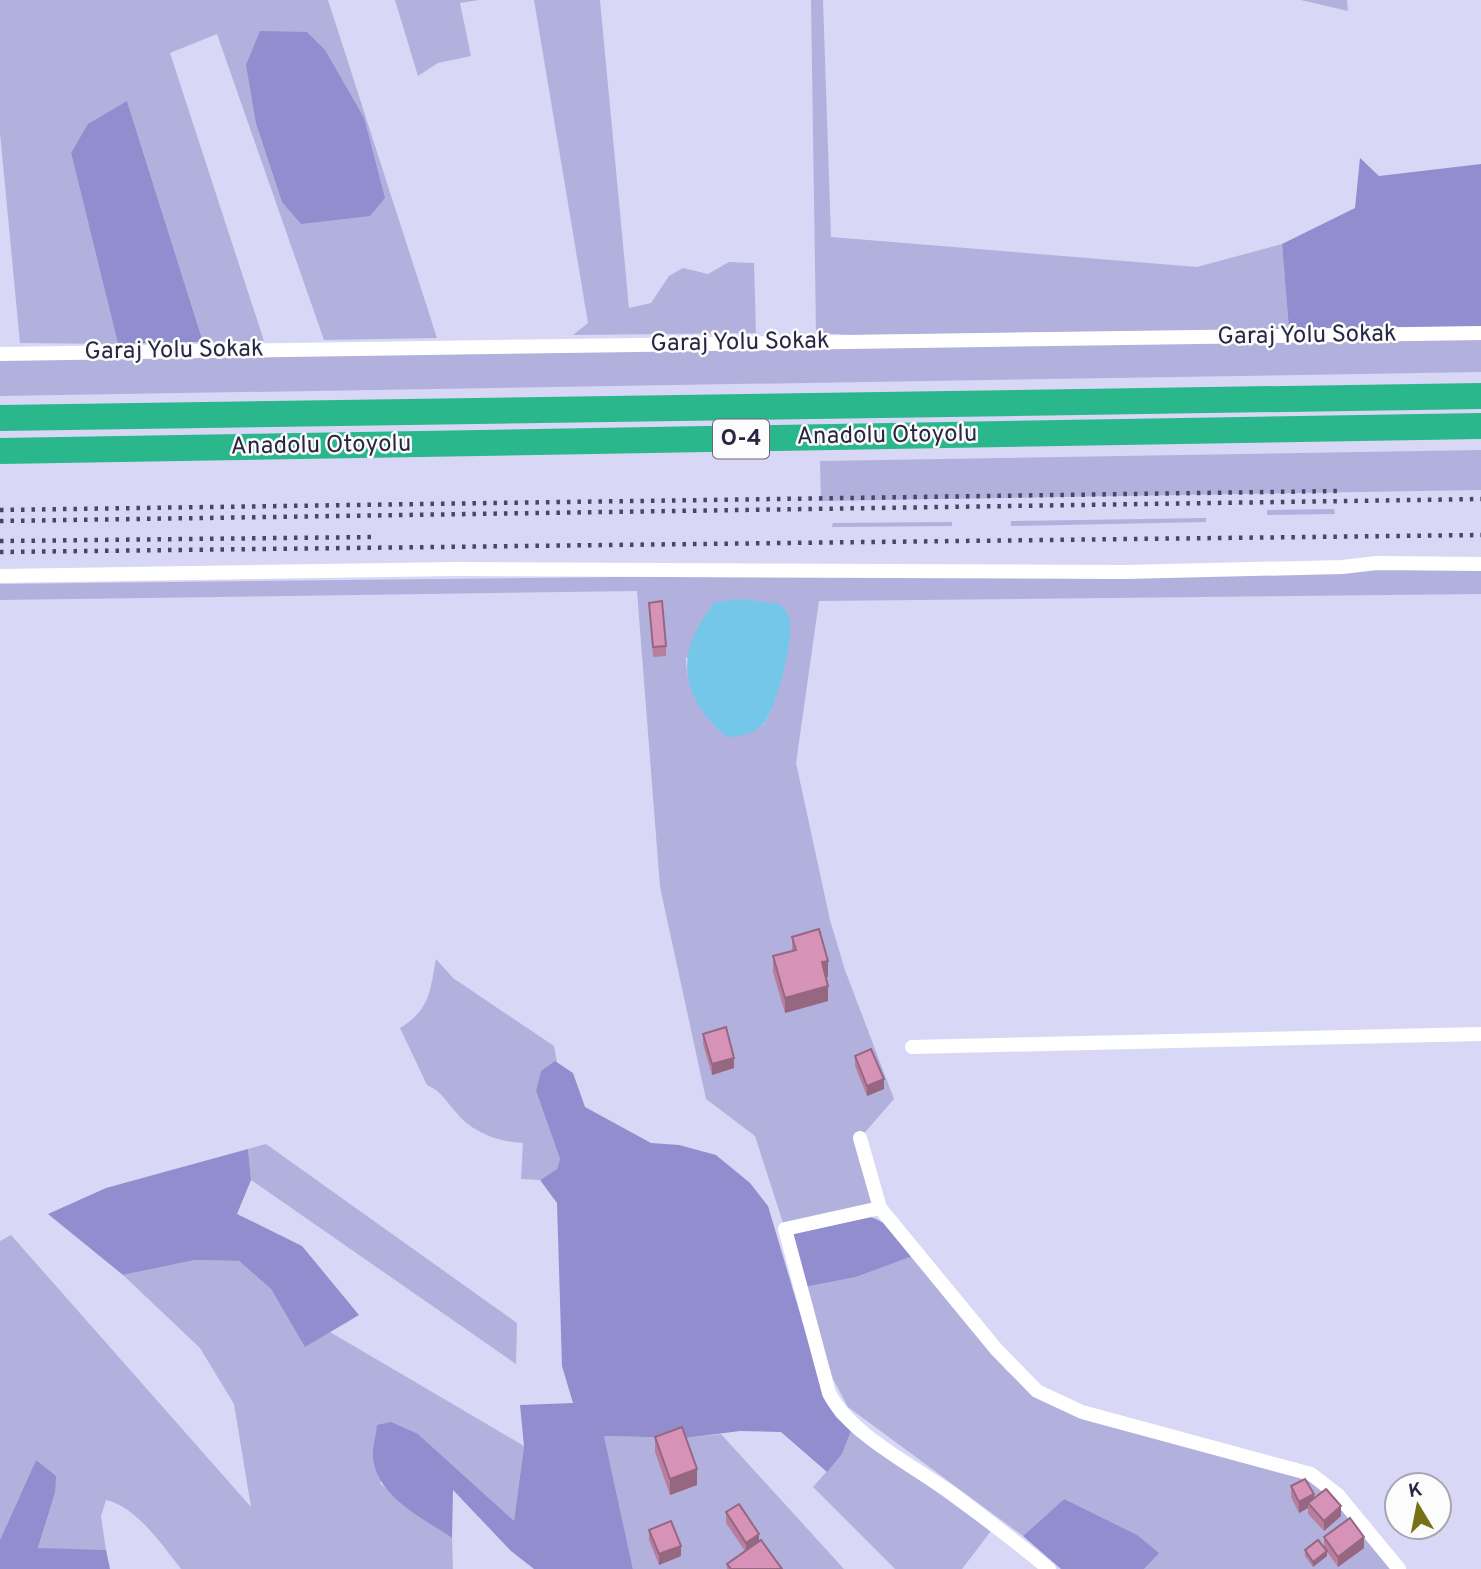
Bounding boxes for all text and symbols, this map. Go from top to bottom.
street label: Garaj Yolu Sokak [1217,319,1397,353]
street label: Garaj Yolu Sokak [650,326,830,360]
street label: Garaj Yolu Sokak [84,334,264,368]
street label: Anadolu Otoyolu [796,419,978,453]
road number: O-4 [713,420,769,458]
street label: Anadolu Otoyolu [230,429,412,463]
north arrow [1383,1471,1453,1541]
text: K [1407,1478,1424,1504]

